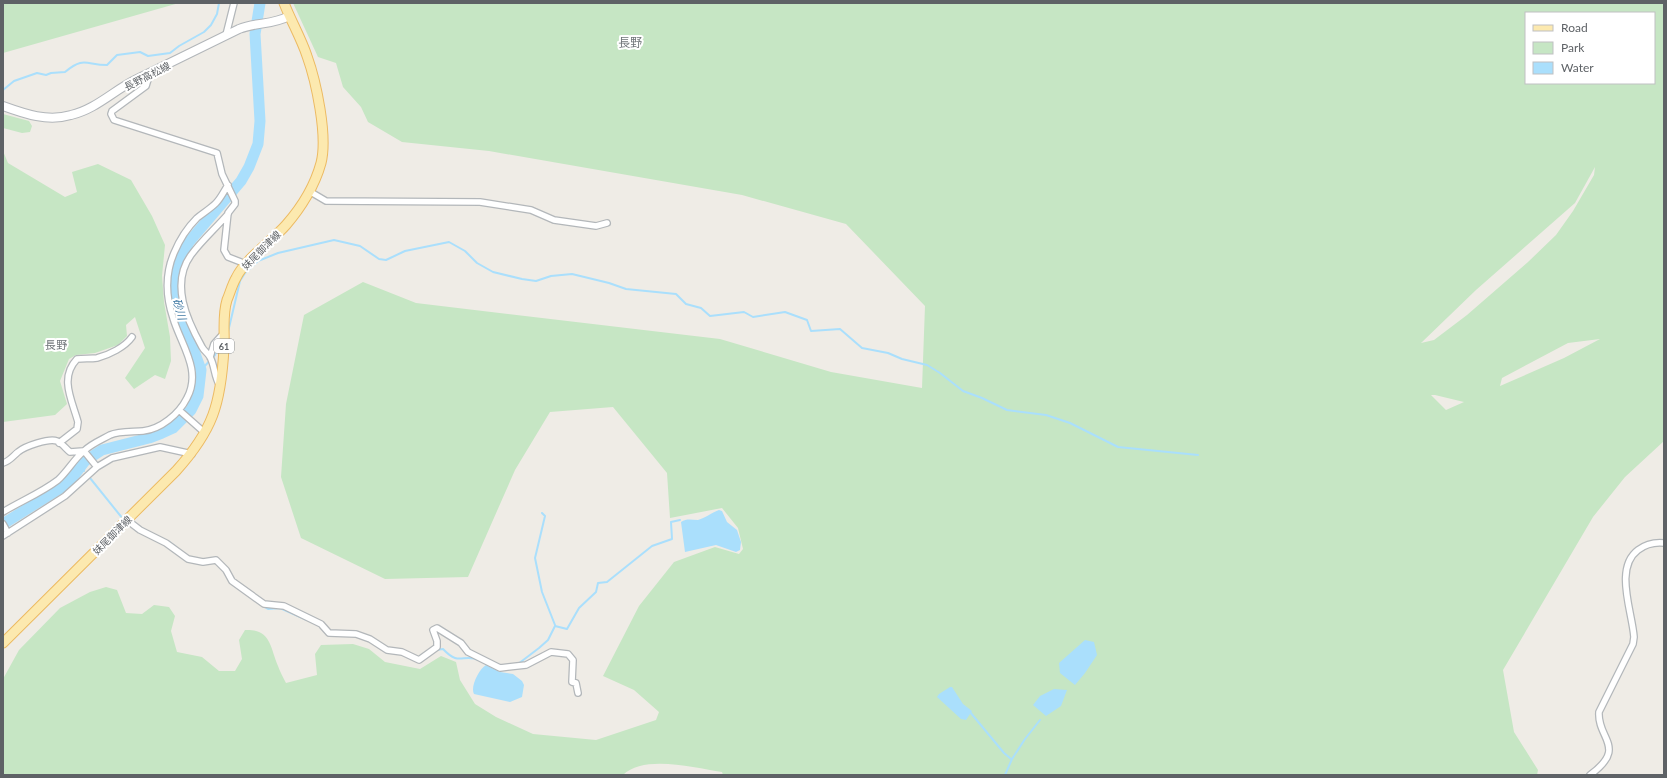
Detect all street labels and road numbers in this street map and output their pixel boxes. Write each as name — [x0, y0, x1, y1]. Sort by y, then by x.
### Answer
street label: 長野高松線 — [122, 59, 172, 93]
street label: 妹尾御津線 — [239, 228, 283, 272]
road number: 61 — [214, 339, 234, 353]
street label: 妹尾御津線 — [90, 513, 134, 557]

